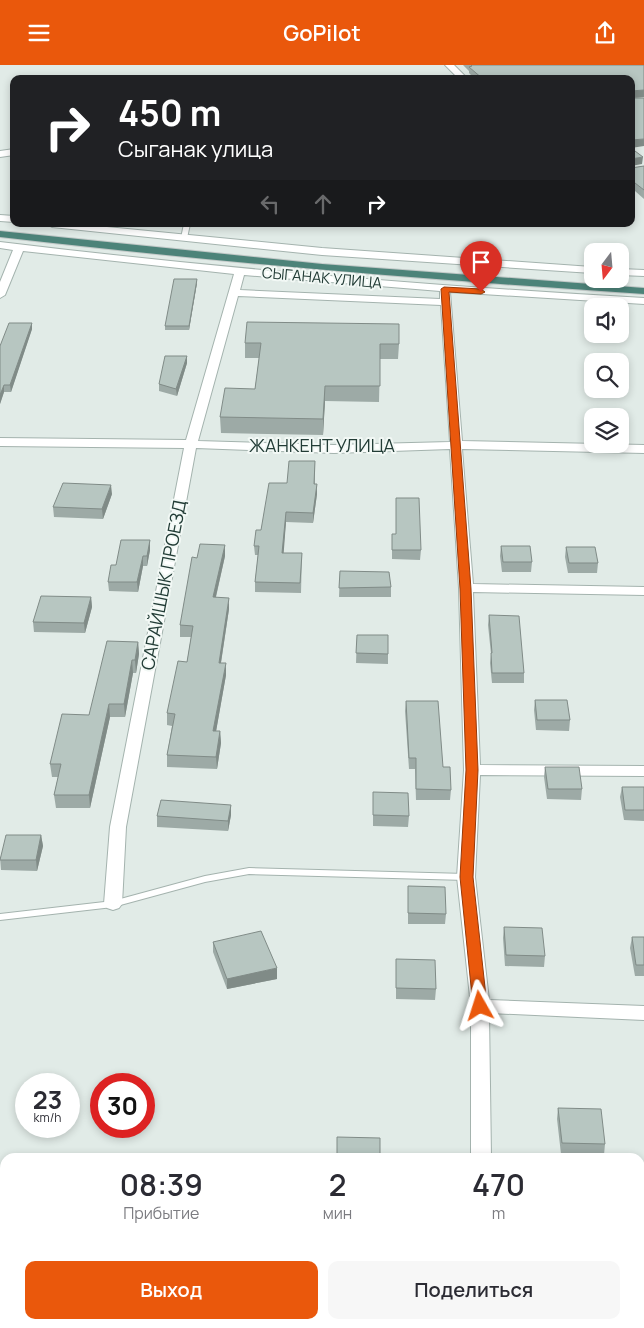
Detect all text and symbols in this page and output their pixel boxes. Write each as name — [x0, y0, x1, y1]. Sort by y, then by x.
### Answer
text: GoPilot — [283, 18, 361, 48]
icon: menu — [25, 19, 53, 47]
icon: share — [591, 19, 619, 47]
text: 450 m — [118, 89, 221, 137]
icon: right — [35, 95, 100, 160]
text: Сыганак улица — [118, 134, 273, 164]
icon: left — [256, 190, 284, 218]
icon: ahead — [309, 190, 337, 218]
icon: right — [362, 190, 390, 218]
pin — [460, 241, 502, 292]
north arrow — [584, 243, 629, 287]
map controls — [584, 243, 629, 453]
icon: arrive — [467, 248, 495, 276]
street label: СЫГАНАК УЛИЦА — [261, 262, 383, 293]
button: sound — [584, 298, 629, 343]
button: search — [584, 353, 629, 398]
button: layers — [584, 408, 629, 453]
street label: ЖАНКЕНТ УЛИЦА — [249, 433, 396, 457]
street label: САРАЙШЫК ПРОЕЗД — [135, 498, 191, 672]
position arrow — [453, 979, 505, 1031]
speed limit sign: 30 — [90, 1073, 155, 1138]
text: 23 — [33, 1082, 62, 1117]
text: km/h — [34, 1109, 61, 1126]
text: 08:39 — [120, 1164, 203, 1205]
text: 2 — [329, 1164, 346, 1205]
text: 470 — [472, 1164, 525, 1205]
text: Прибытие — [123, 1202, 199, 1224]
text: мин — [323, 1202, 352, 1224]
text: m — [492, 1202, 505, 1224]
button: Выход — [25, 1261, 318, 1319]
button: Поделиться — [328, 1261, 620, 1319]

